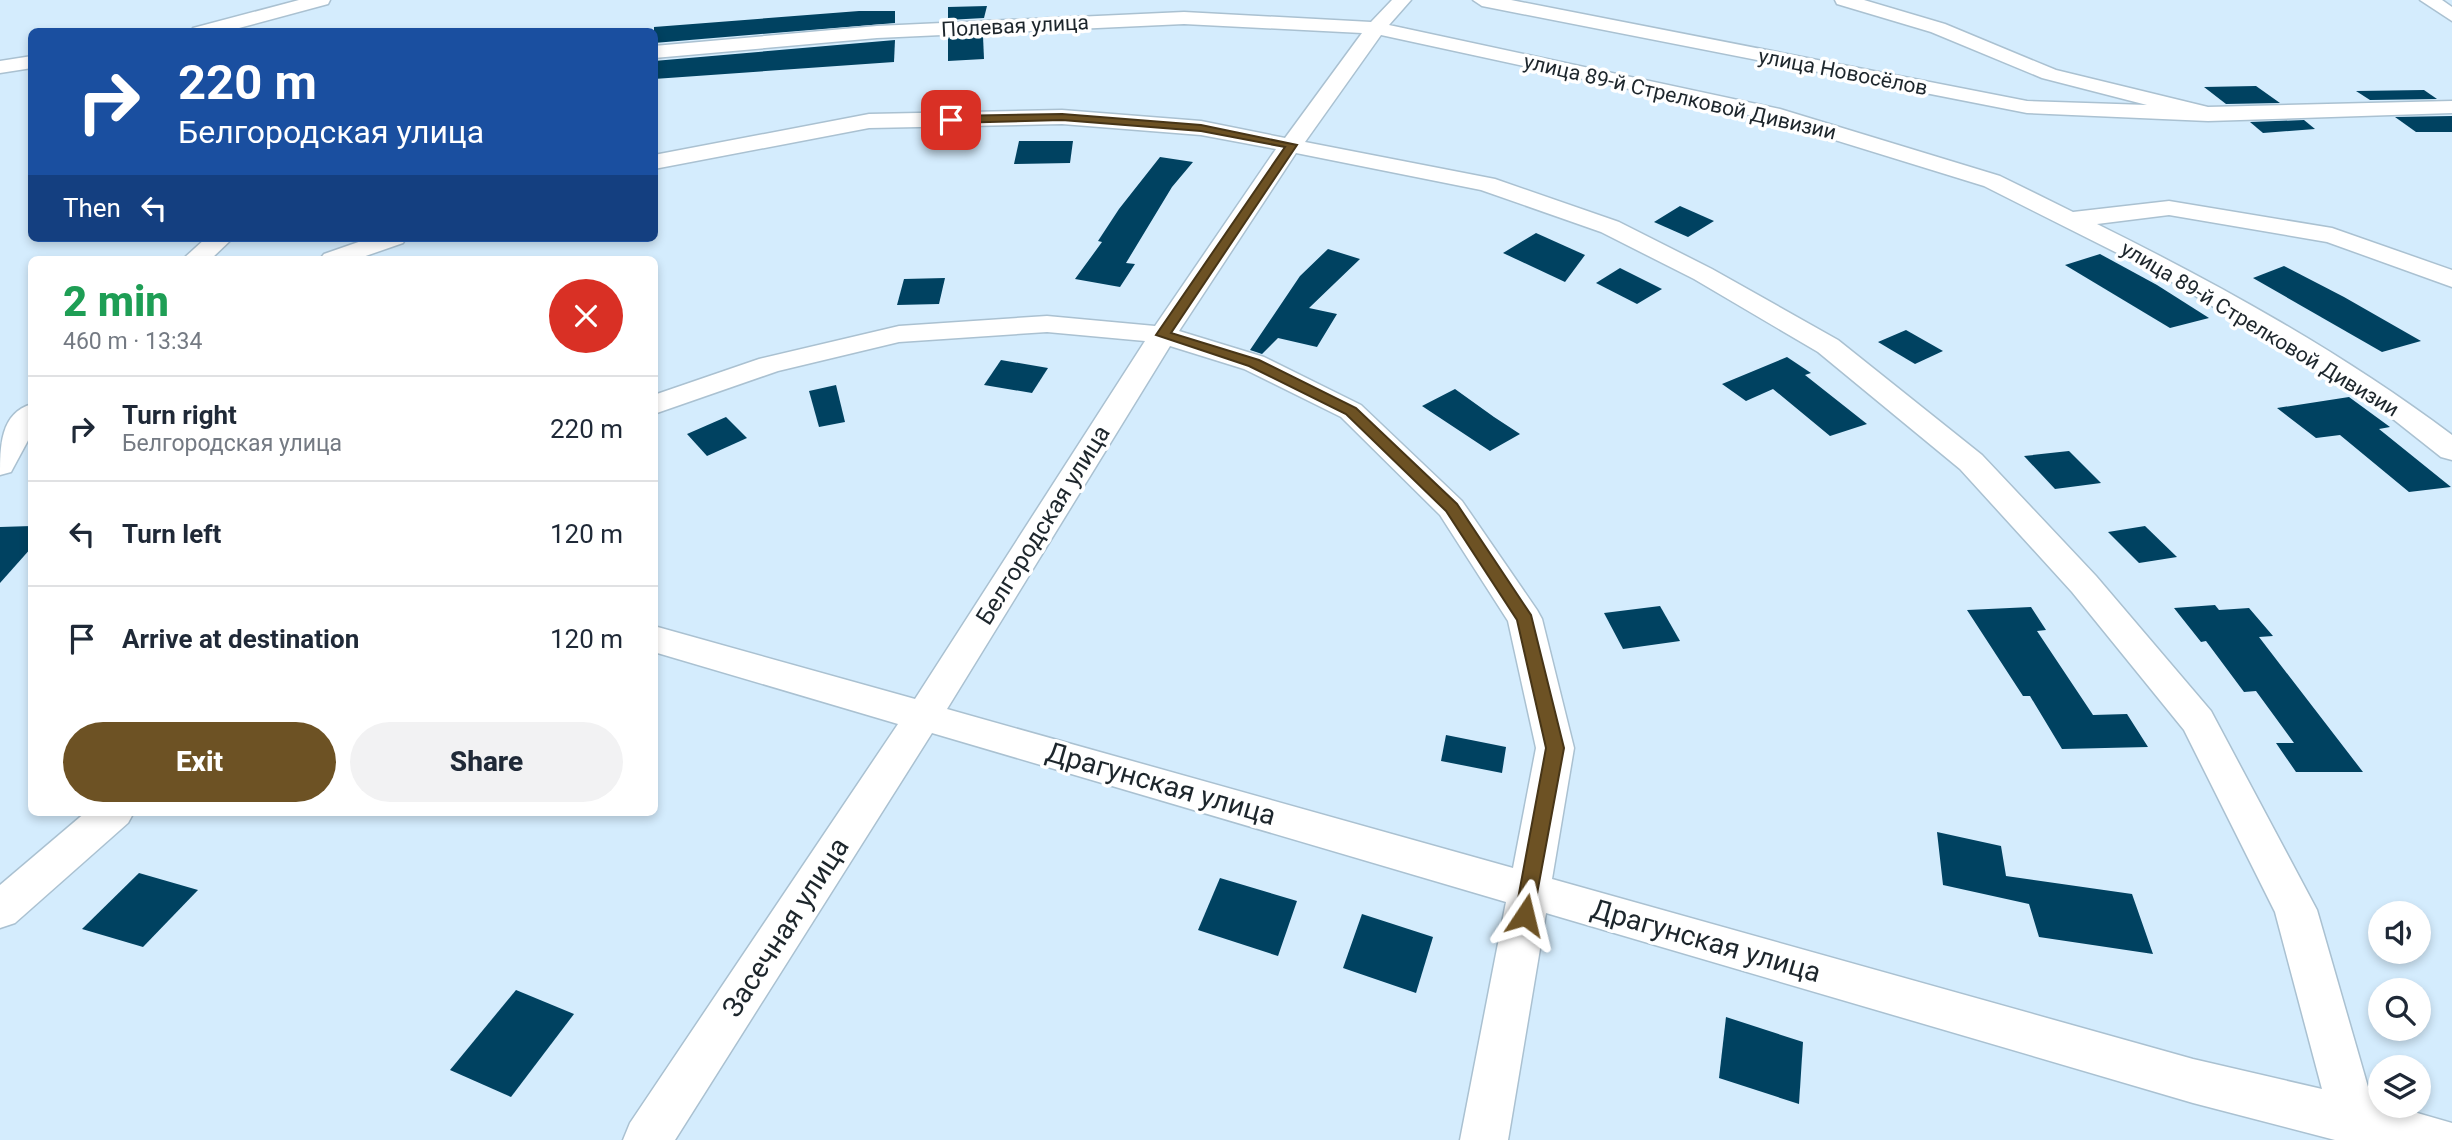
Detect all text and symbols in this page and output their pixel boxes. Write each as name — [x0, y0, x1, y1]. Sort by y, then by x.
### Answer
street label: Полевая улица — [941, 10, 1089, 42]
street label: улица Новосёлов — [1756, 44, 1930, 100]
street label: улица 89-й Стрелковой Дивизии — [1521, 49, 1839, 145]
text: 220 m — [178, 54, 317, 111]
icon: right — [63, 56, 154, 147]
pin — [921, 90, 981, 150]
icon: arrive — [932, 101, 970, 139]
text: Белгородская улица — [178, 113, 484, 151]
icon: left — [135, 189, 173, 227]
text: Then — [63, 193, 121, 223]
street label: улица 89-й Стрелковой Дивизии — [2117, 236, 2403, 422]
text: 2 min — [63, 277, 169, 326]
button: close — [549, 279, 623, 353]
text: 460 m · 13:34 — [63, 328, 202, 355]
text: Turn right — [122, 400, 237, 430]
icon: right — [63, 410, 101, 448]
text: 220 m — [550, 414, 623, 444]
street label: Белгородская улица — [970, 420, 1116, 630]
text: Белгородская улица — [122, 430, 342, 457]
icon: left — [63, 515, 101, 553]
text: Turn left — [122, 519, 221, 549]
text: 120 m — [550, 519, 623, 549]
icon: arrive — [63, 620, 101, 658]
text: Arrive at destination — [122, 624, 359, 654]
text: 120 m — [550, 624, 623, 654]
button: Exit — [63, 722, 336, 802]
button: Share — [350, 722, 623, 802]
street label: Драгунская улица — [1042, 735, 1279, 832]
street label: Засечная улица — [715, 831, 856, 1023]
position arrow — [1488, 878, 1562, 952]
street label: Драгунская улица — [1587, 892, 1824, 989]
map controls — [2368, 901, 2431, 1118]
button: sound — [2368, 901, 2431, 964]
button: search — [2368, 978, 2431, 1041]
button: layers — [2368, 1055, 2431, 1118]

